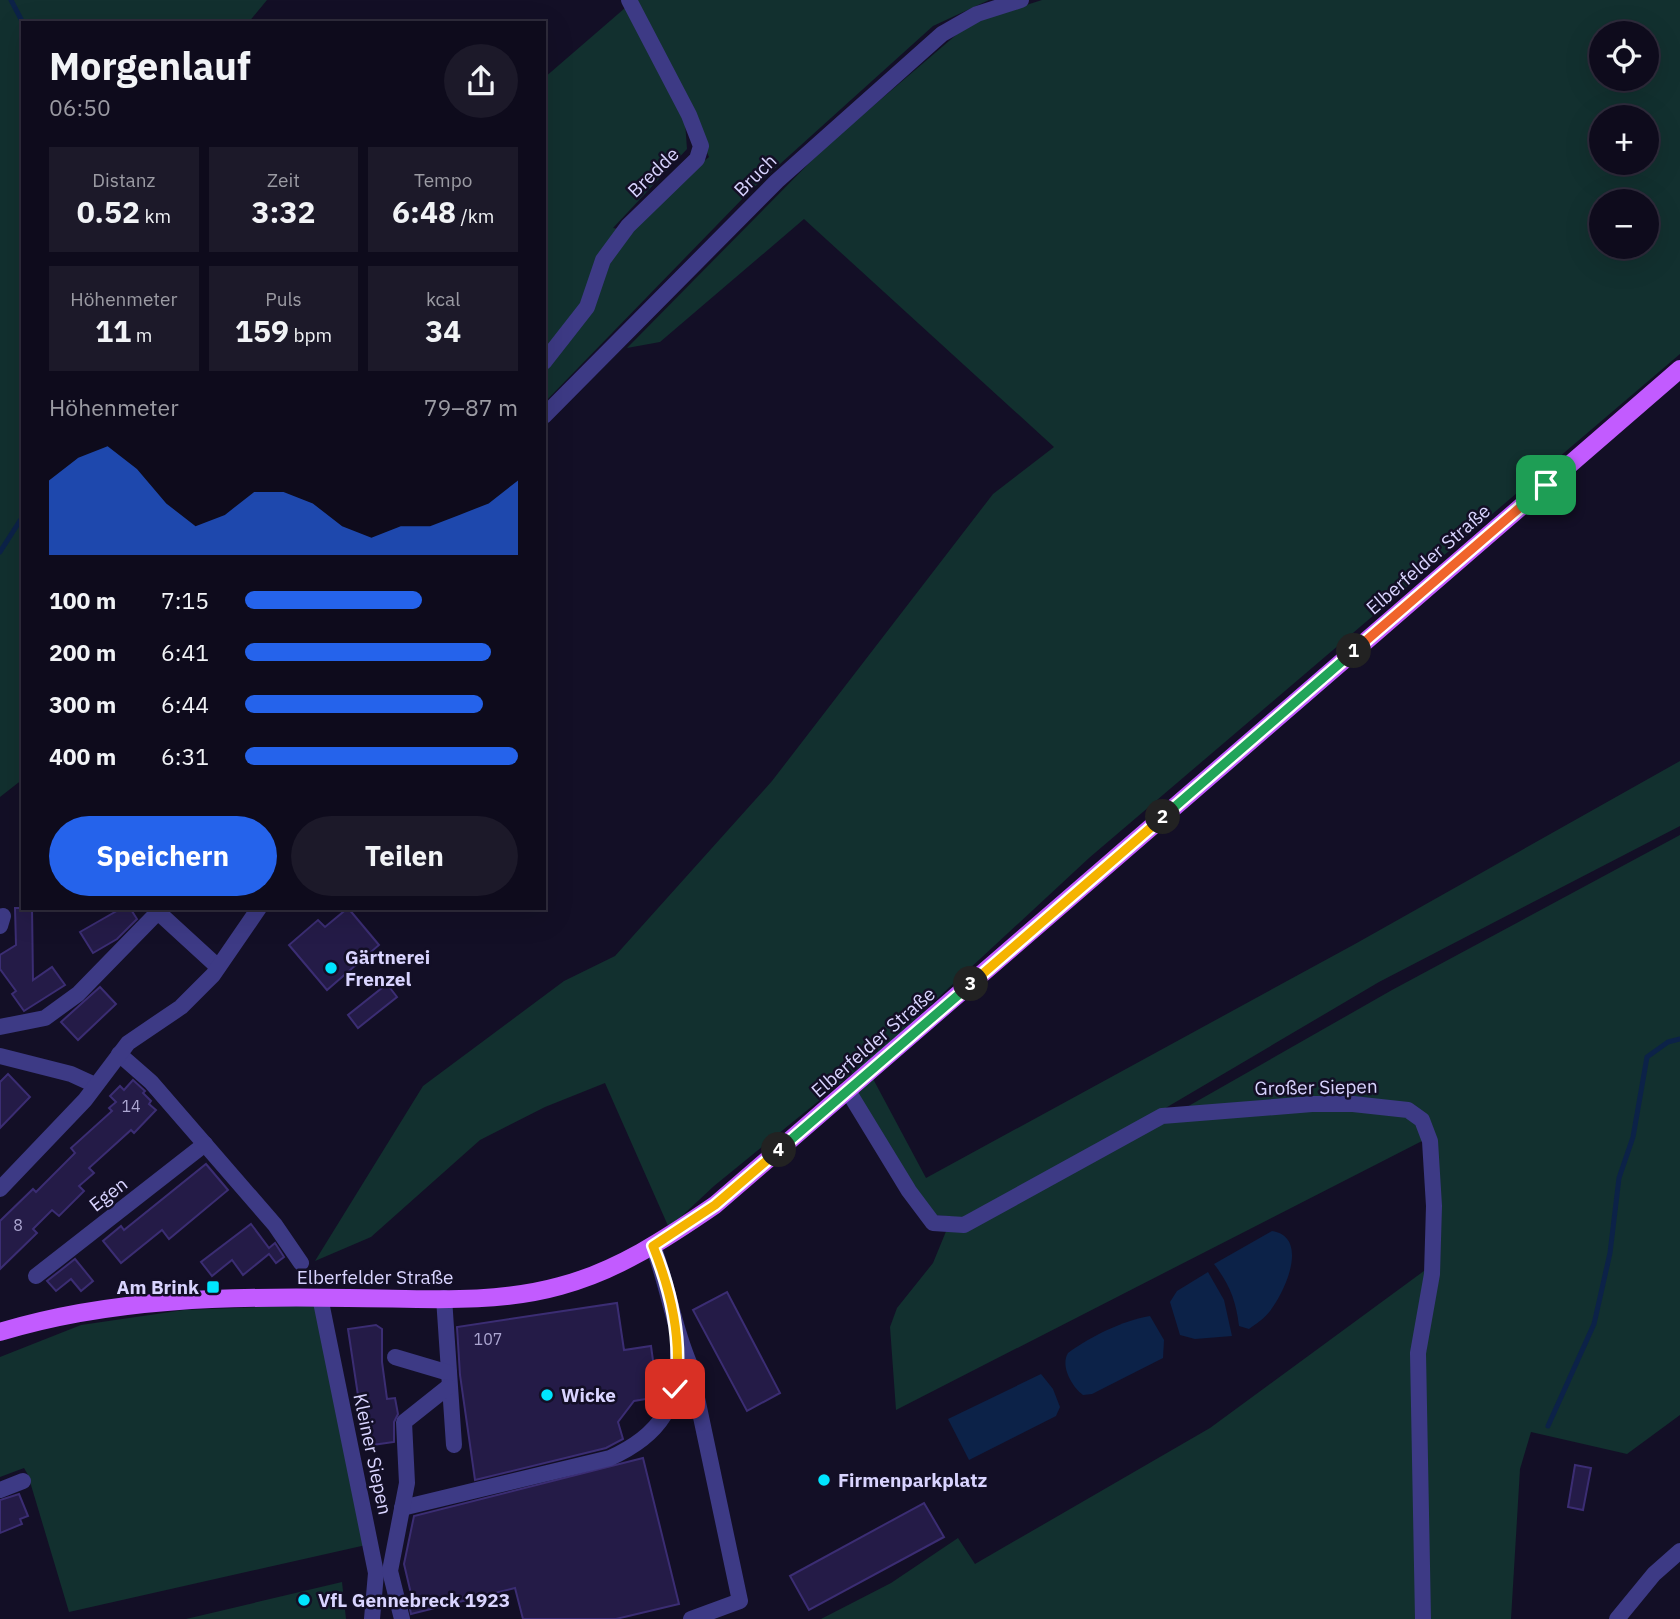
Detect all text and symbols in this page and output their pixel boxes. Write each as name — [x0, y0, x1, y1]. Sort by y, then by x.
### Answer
map controls — [1589, 21, 1659, 259]
button: locate — [1589, 21, 1659, 91]
text: Morgenlauf — [49, 41, 251, 90]
button: share — [444, 44, 518, 118]
text: 06:50 — [49, 92, 111, 122]
button: + — [1589, 105, 1659, 175]
street label: Bredde — [622, 142, 684, 202]
street label: Bruch — [729, 149, 781, 201]
text: Distanz — [92, 168, 155, 192]
text: Zeit — [267, 168, 300, 192]
text: Tempo — [414, 168, 472, 192]
button: − — [1589, 189, 1659, 259]
text: 0.52 — [77, 192, 140, 231]
text: 3:32 — [252, 192, 315, 231]
text: 6:48 — [392, 192, 456, 231]
text: km — [140, 204, 171, 228]
text: /km — [456, 204, 494, 228]
text: Höhenmeter — [70, 287, 177, 311]
text: Puls — [265, 287, 302, 311]
text: kcal — [426, 287, 460, 311]
text: 11 — [95, 311, 131, 350]
text: 159 — [235, 311, 289, 350]
text: 34 — [425, 311, 461, 350]
text: m — [131, 323, 152, 347]
text: bpm — [289, 323, 332, 347]
text: Höhenmeter — [49, 392, 179, 422]
text: 79–87 m — [424, 392, 518, 422]
pin — [1516, 455, 1576, 515]
icon: arrive — [1527, 466, 1565, 504]
street label: Elberfelder Straße — [1361, 499, 1495, 619]
text: 100 m — [49, 585, 116, 615]
text: 7:15 — [161, 585, 209, 615]
pin: 1 — [1336, 634, 1372, 668]
text: 200 m — [49, 637, 116, 667]
text: 6:41 — [161, 637, 209, 667]
text: 1 — [1348, 638, 1359, 662]
text: 300 m — [49, 689, 116, 719]
text: 6:44 — [161, 689, 209, 719]
text: 400 m — [49, 741, 116, 771]
text: 6:31 — [161, 741, 209, 771]
pin: 2 — [1146, 800, 1180, 834]
text: 2 — [1157, 804, 1168, 828]
button: Speichern — [49, 816, 277, 896]
button: Teilen — [291, 816, 518, 896]
place label: Gärtnerei Frenzel — [345, 945, 430, 991]
marker: Gärtnerei Frenzel — [323, 960, 339, 976]
pin: 3 — [954, 967, 988, 1002]
text: 3 — [965, 971, 976, 995]
street label: Elberfelder Straße — [806, 982, 940, 1102]
street label: Großer Siepen — [1254, 1074, 1378, 1100]
house number: 14 — [121, 1096, 141, 1116]
pin: 4 — [762, 1132, 796, 1168]
text: 4 — [773, 1137, 784, 1161]
street label: Egen — [84, 1172, 132, 1216]
house number: 8 — [13, 1215, 23, 1235]
street label: Elberfelder Straße — [297, 1265, 453, 1289]
place label: Am Brink — [116, 1275, 199, 1299]
marker: Am Brink — [205, 1279, 221, 1295]
house number: 107 — [474, 1329, 502, 1349]
pin — [645, 1359, 705, 1419]
icon: check — [656, 1370, 694, 1408]
place label: Wicke — [561, 1383, 616, 1407]
marker: Wicke — [539, 1387, 555, 1403]
street label: Kleiner Siepen — [348, 1391, 398, 1517]
place label: Firmenparkplatz — [838, 1468, 987, 1492]
marker: Firmenparkplatz — [816, 1472, 832, 1488]
place label: VfL Gennebreck 1923 — [318, 1588, 510, 1612]
marker: VfL Gennebreck 1923 — [296, 1592, 312, 1608]

